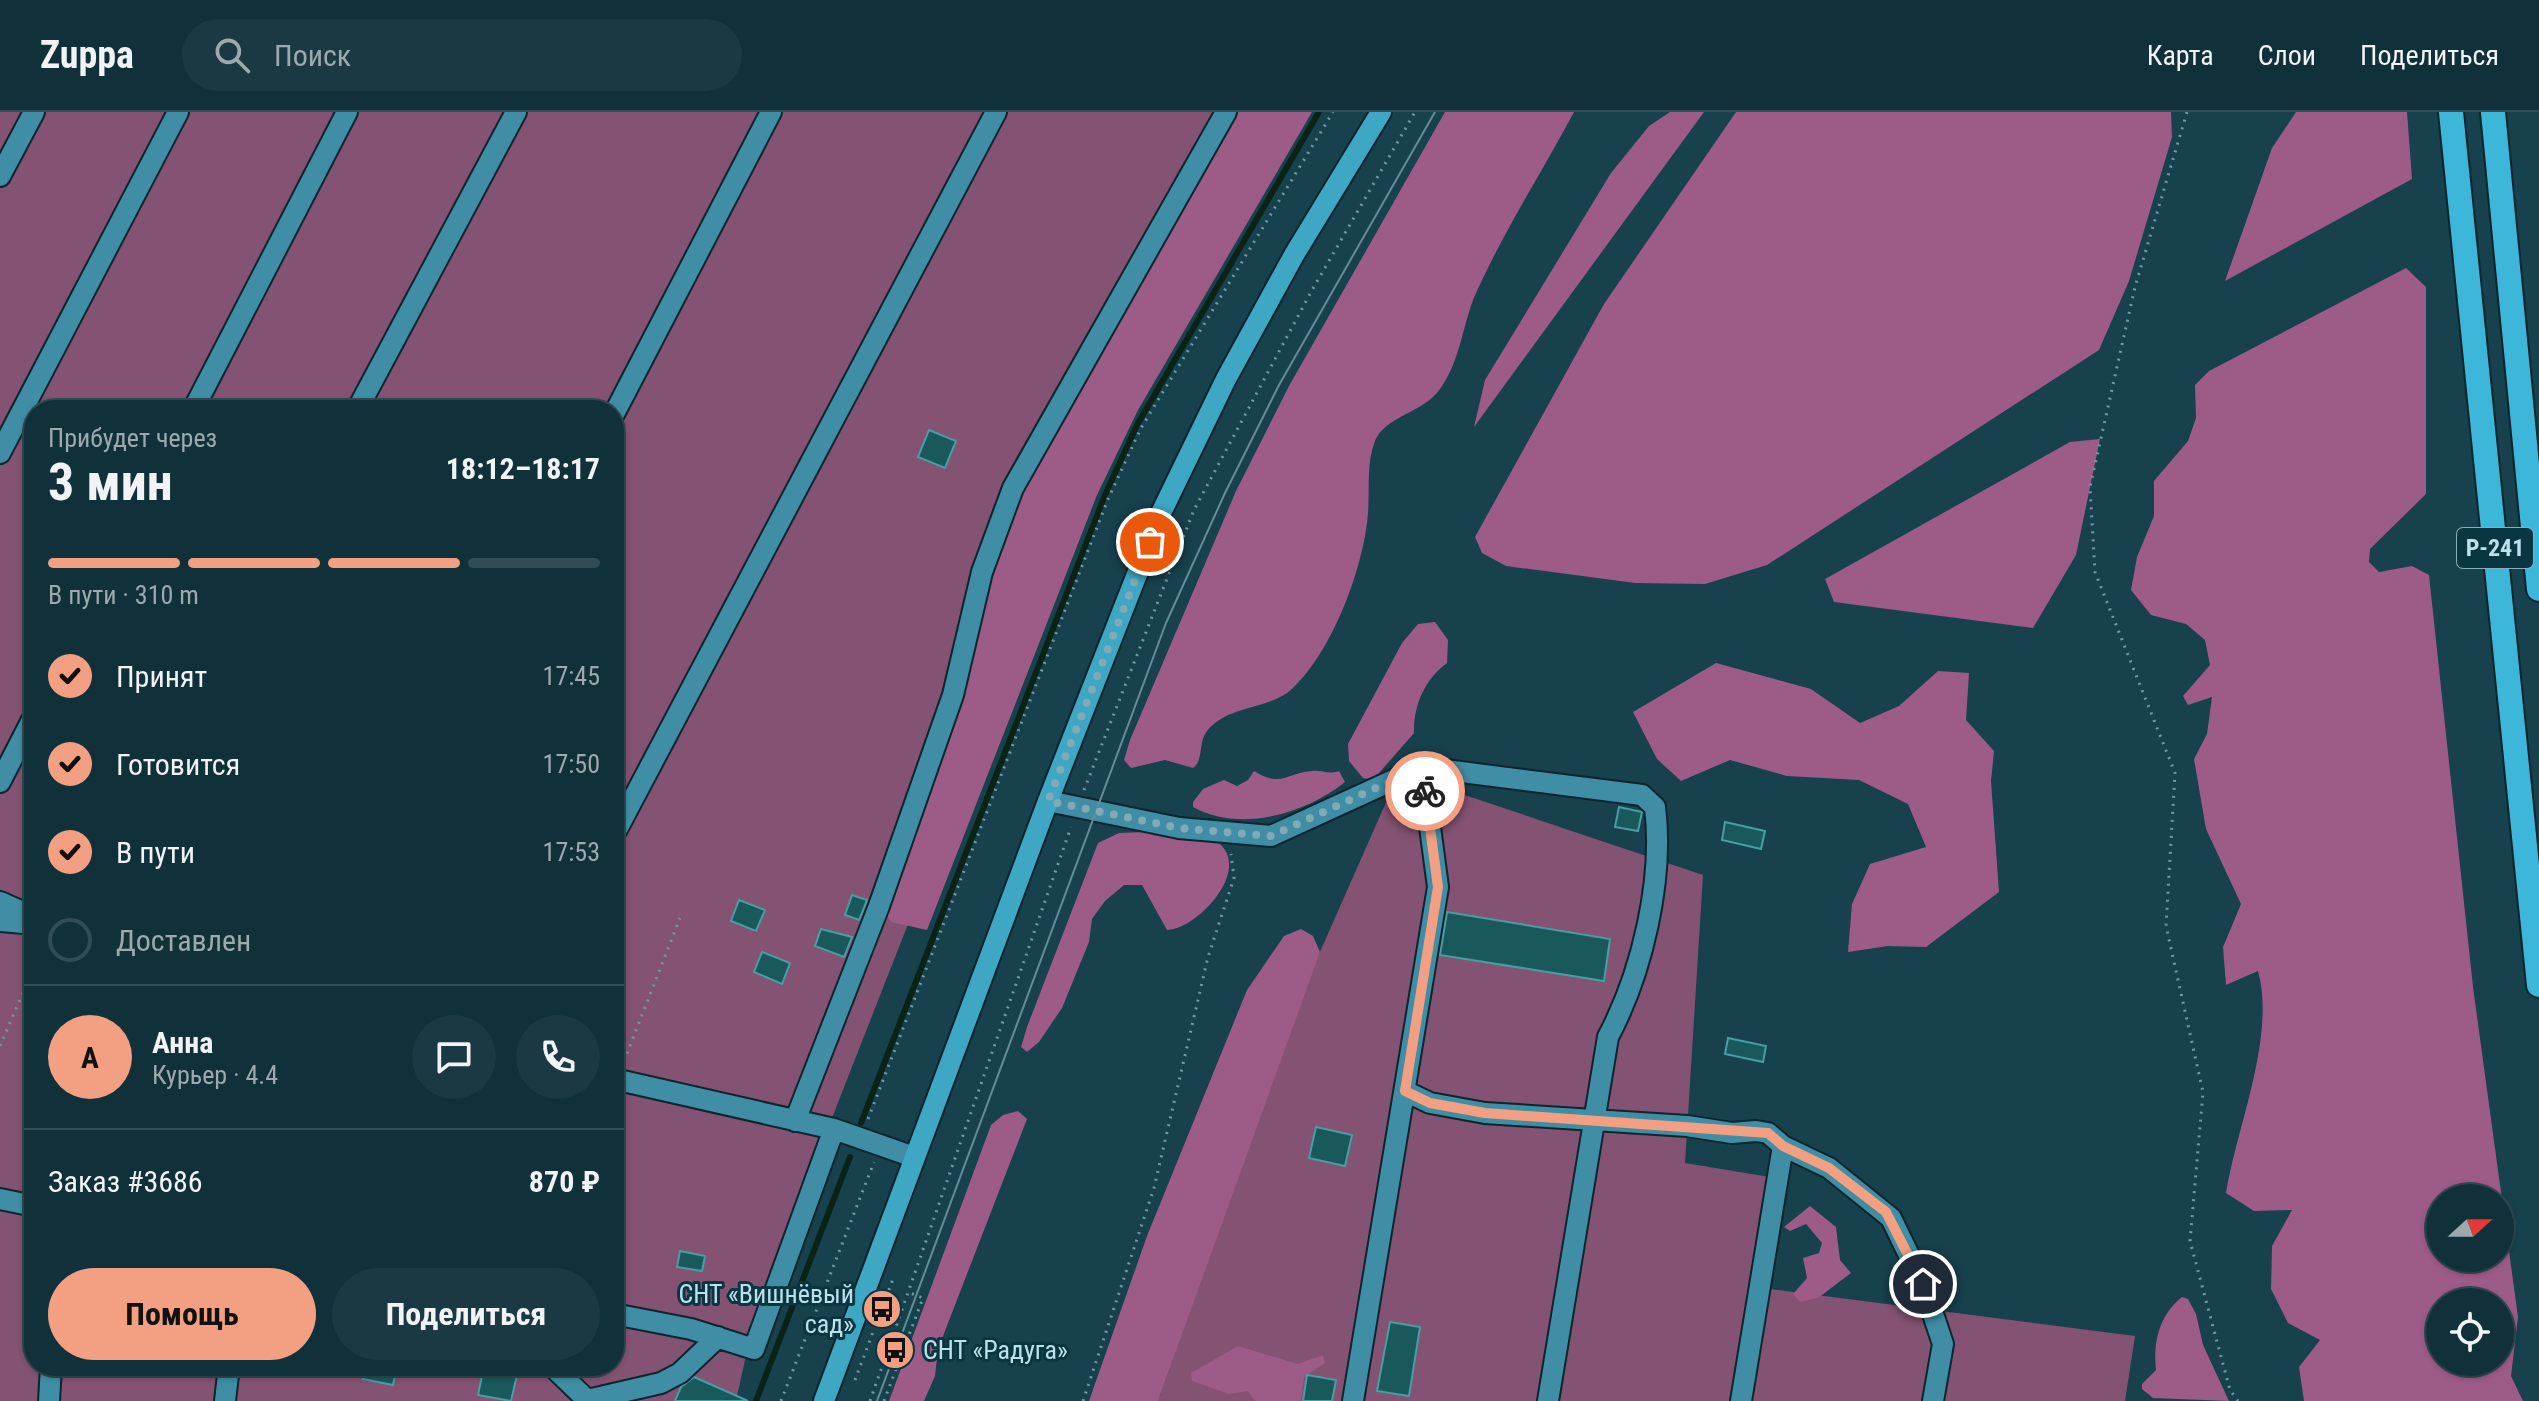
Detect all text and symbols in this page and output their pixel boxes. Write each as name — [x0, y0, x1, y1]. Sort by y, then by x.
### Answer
search box — [182, 19, 742, 91]
text: Zuppa — [40, 33, 134, 77]
icon: search — [210, 33, 254, 77]
text: Поиск — [274, 38, 351, 73]
text: Карта — [2147, 39, 2214, 72]
text: Слои — [2258, 39, 2316, 72]
text: Поделиться — [2360, 39, 2499, 72]
text: Прибудет через — [48, 423, 217, 453]
text: 18:12–18:17 — [446, 451, 600, 486]
text: 3 мин — [48, 452, 173, 513]
pin — [1116, 508, 1184, 576]
icon: bag — [1128, 520, 1172, 564]
road number: Р-241 — [2457, 528, 2533, 568]
text: В пути · 310 m — [48, 580, 199, 610]
icon: check — [48, 654, 92, 698]
text: Принят — [116, 659, 207, 694]
text: 17:45 — [543, 661, 600, 691]
icon: check — [48, 742, 92, 786]
text: Готовится — [116, 747, 240, 782]
text: 17:50 — [543, 749, 600, 779]
courier — [1385, 751, 1465, 831]
icon: bike — [1403, 769, 1447, 813]
icon: check — [48, 830, 92, 874]
text: В пути — [116, 835, 195, 870]
text: 17:53 — [543, 837, 600, 867]
text: Доставлен — [116, 923, 251, 958]
button: chat — [412, 1015, 496, 1099]
button: phone — [516, 1015, 600, 1099]
text: Анна — [152, 1025, 213, 1060]
text: А — [81, 1040, 99, 1075]
text: Курьер · 4.4 — [152, 1060, 278, 1090]
text: Заказ #3686 — [48, 1164, 203, 1199]
text: 870 ₽ — [529, 1164, 600, 1199]
north arrow — [2426, 1184, 2514, 1272]
map controls — [2426, 1184, 2514, 1376]
pin — [1889, 1250, 1957, 1318]
icon: home — [1901, 1262, 1945, 1306]
button: Помощь — [48, 1268, 316, 1360]
button: Поделиться — [332, 1268, 600, 1360]
place label: СНТ «Вишнёвый сад» — [678, 1279, 854, 1339]
bus stop icon: СНТ «Вишнёвый сад» — [861, 1288, 903, 1330]
button: locate — [2426, 1288, 2514, 1376]
bus stop icon: СНТ «Радуга» — [874, 1329, 916, 1371]
place label: СНТ «Радуга» — [923, 1335, 1068, 1365]

